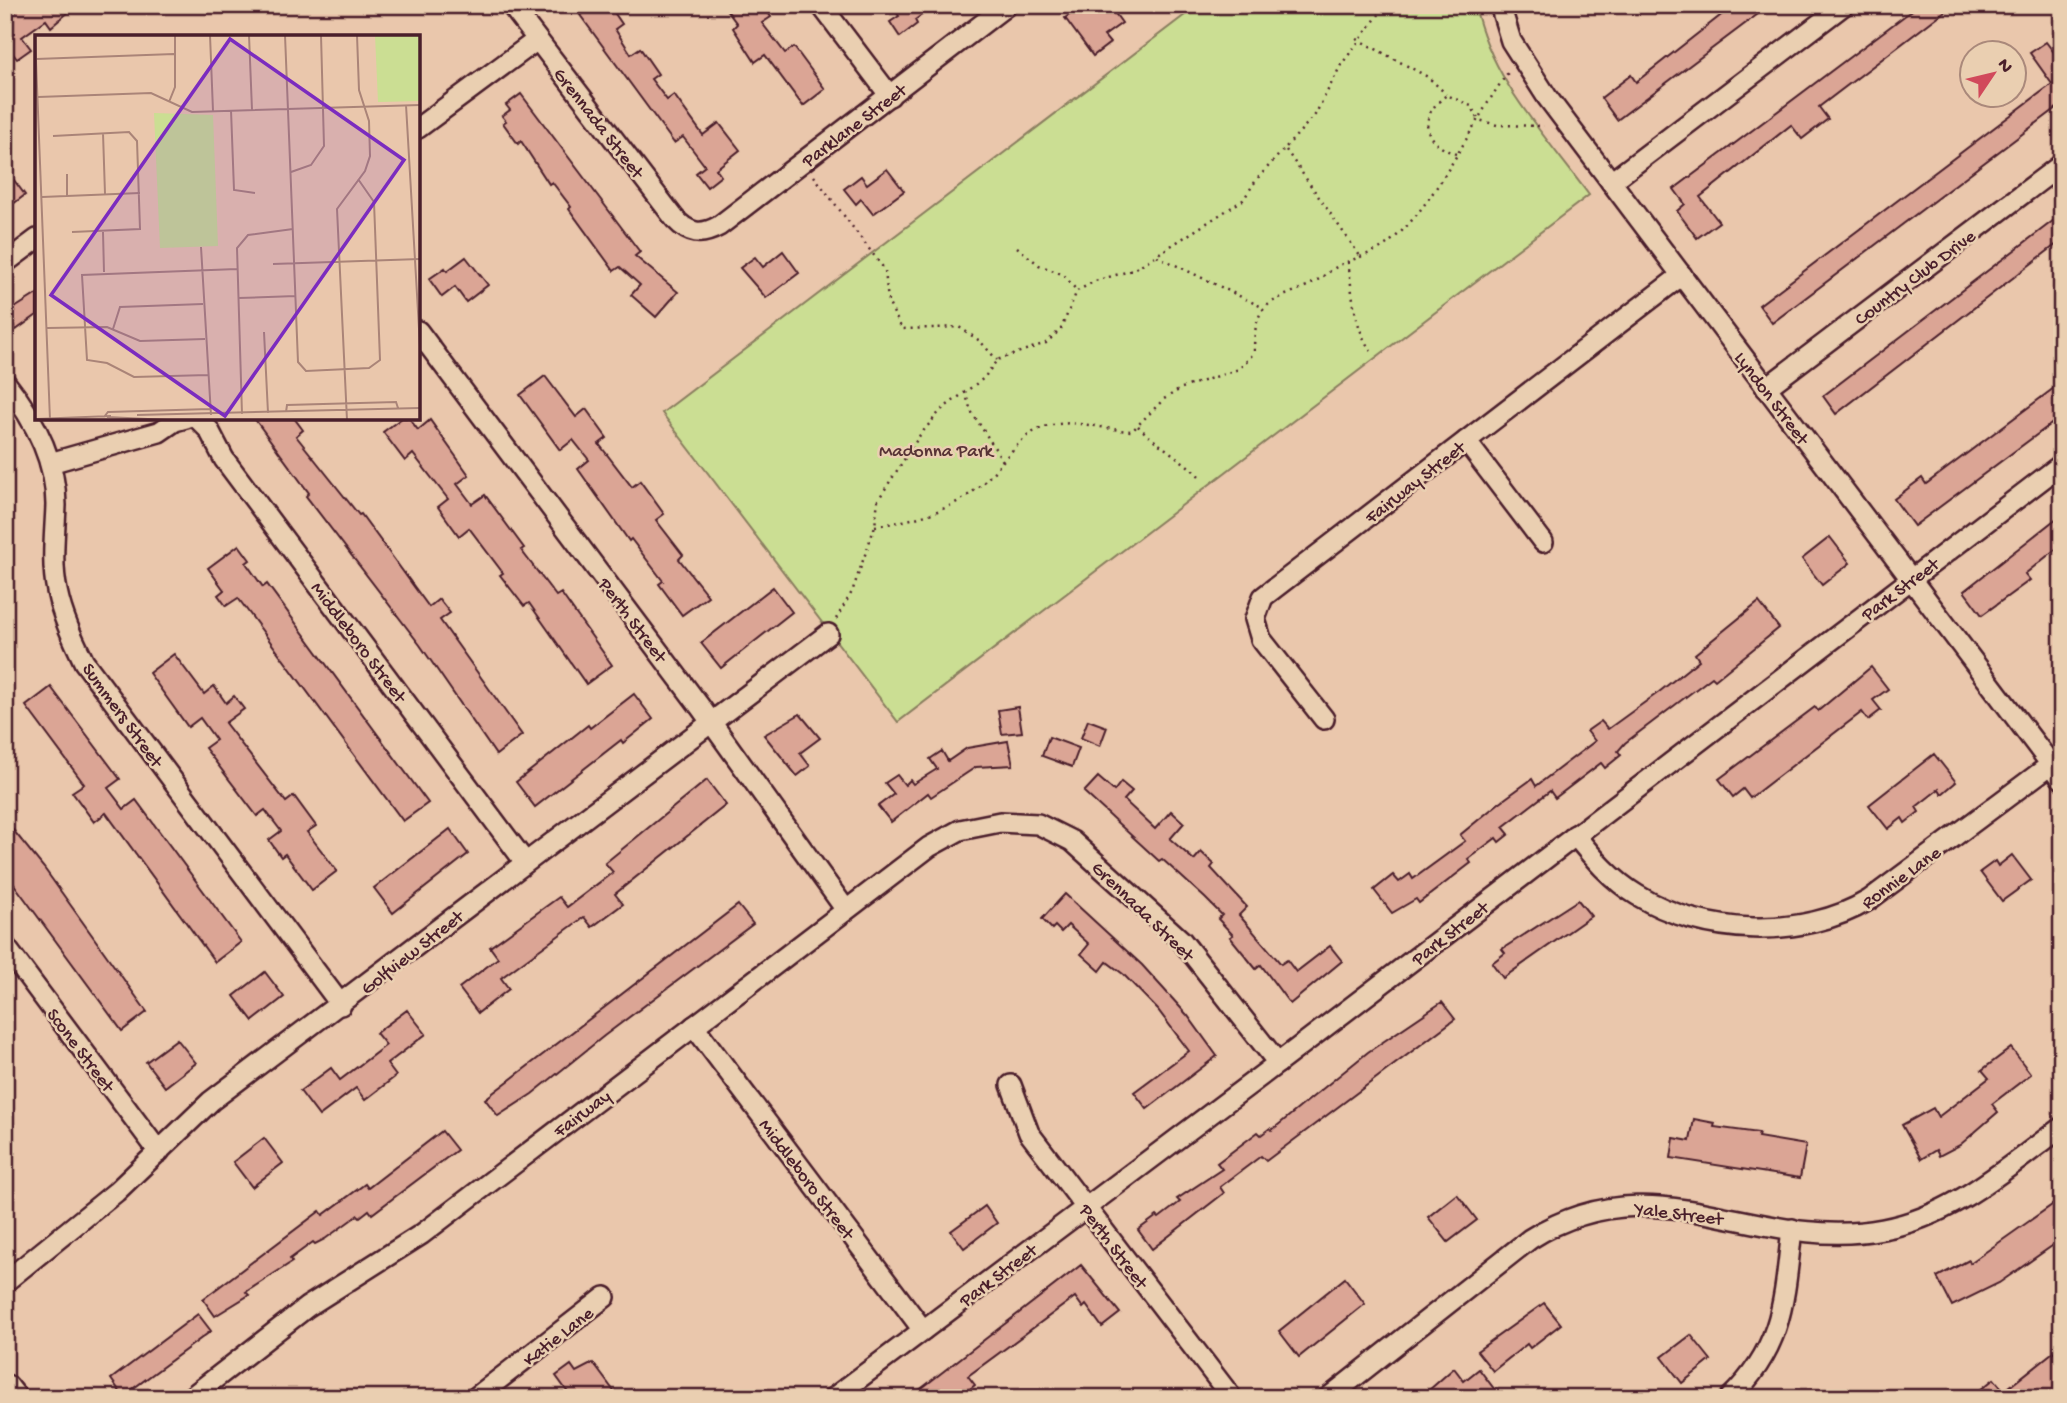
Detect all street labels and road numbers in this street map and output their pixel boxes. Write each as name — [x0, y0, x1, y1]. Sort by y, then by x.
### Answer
street label: Grennada Street — [547, 64, 649, 186]
street label: Parklane Street — [797, 79, 914, 174]
street label: Country Club Drive — [1851, 226, 1981, 332]
street label: Lyndon Street — [1728, 348, 1814, 452]
street label: Fairway Street — [1361, 436, 1473, 531]
street label: Park Street — [1857, 553, 1946, 628]
street label: Perth Street — [591, 573, 672, 670]
street label: Middleboro Street — [304, 578, 411, 710]
street label: Summers Street — [76, 659, 168, 775]
street label: Ronnie Lane — [1858, 842, 1946, 915]
street label: Grennada Street — [1085, 858, 1199, 969]
street label: Park Street — [1407, 896, 1496, 973]
street label: Golfview Street — [357, 905, 471, 1001]
street label: Scone Street — [40, 1005, 120, 1099]
street label: Fairway — [549, 1085, 617, 1144]
street label: Middleboro Street — [752, 1115, 859, 1247]
street label: Yale Street — [1631, 1198, 1726, 1233]
street label: Perth Street — [1072, 1199, 1153, 1296]
street label: Park Street — [955, 1239, 1044, 1314]
street label: Katie Lane — [519, 1303, 599, 1373]

